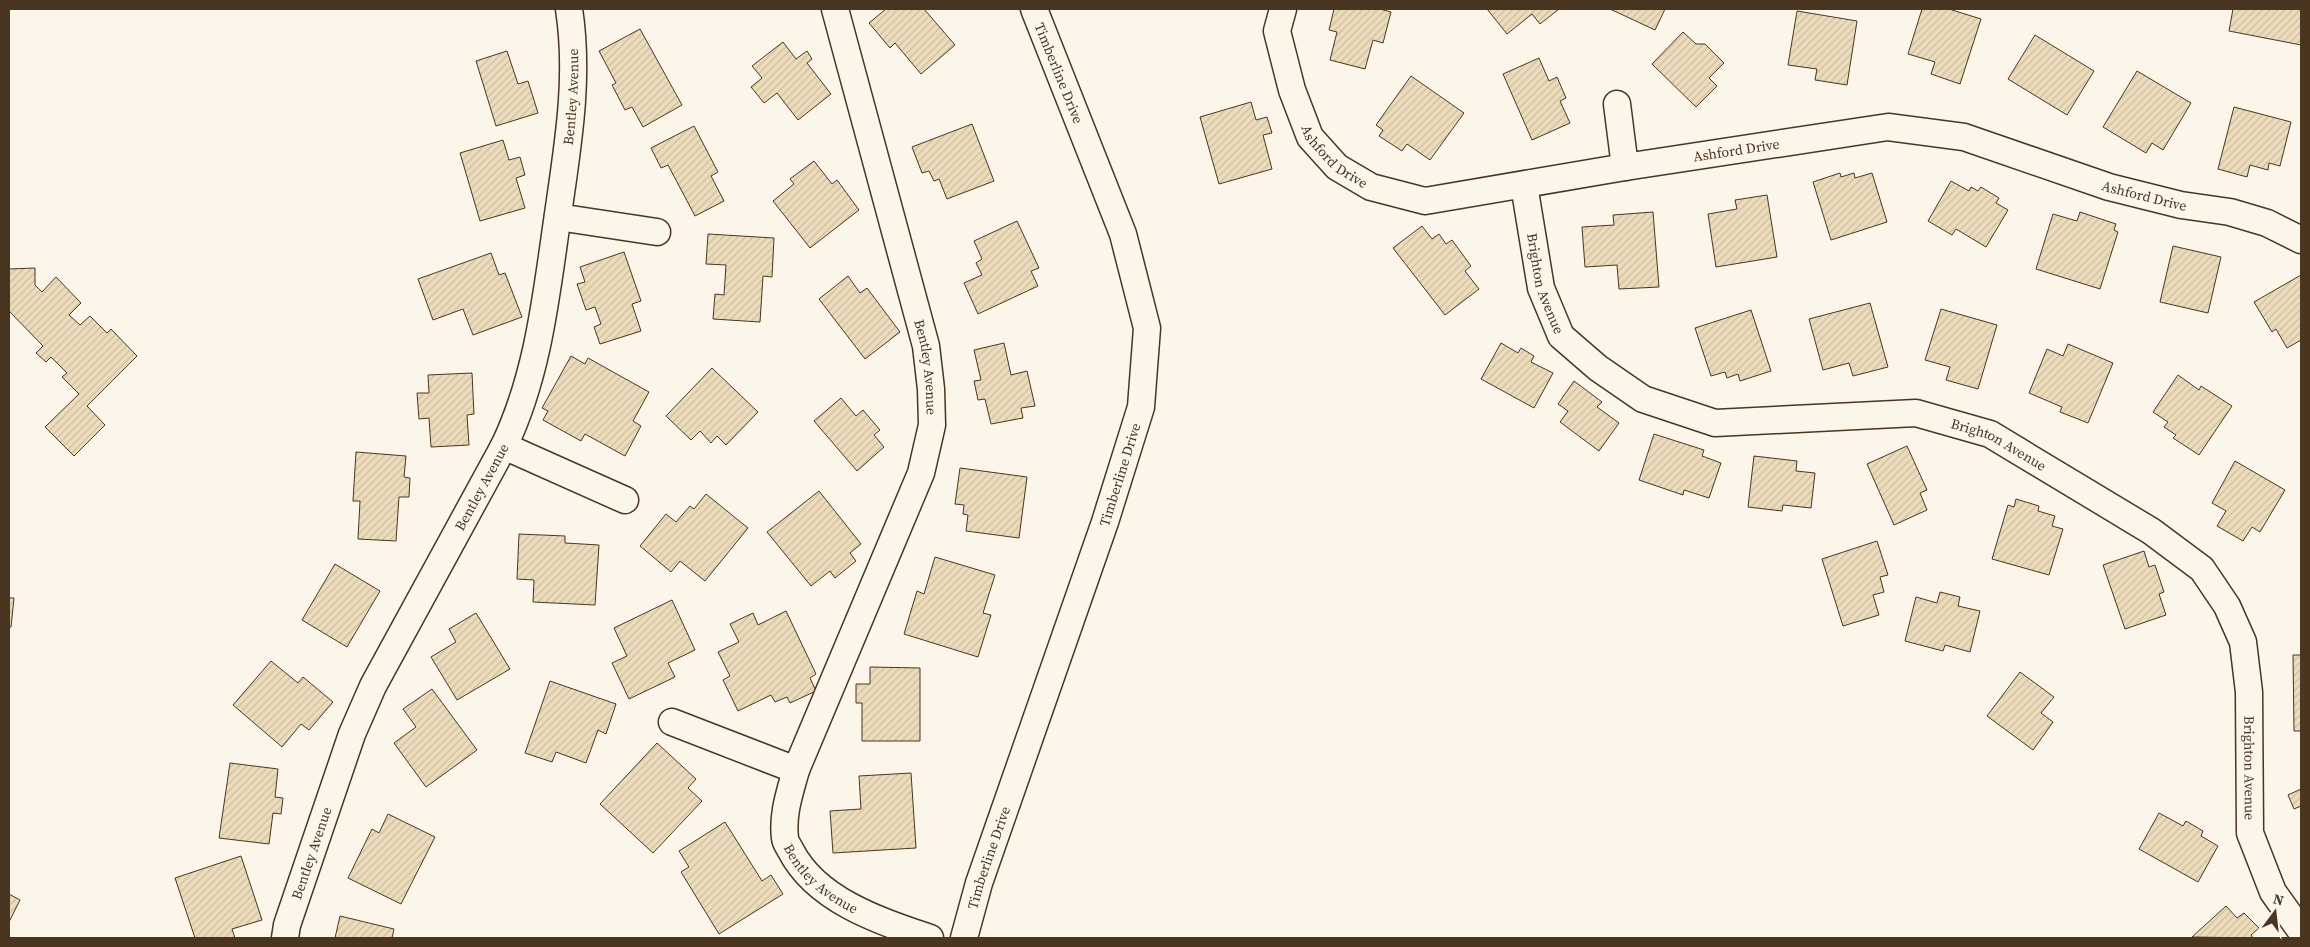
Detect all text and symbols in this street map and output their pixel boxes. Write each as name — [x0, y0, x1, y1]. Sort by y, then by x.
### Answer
street label: Timberline Drive — [1030, 20, 1088, 126]
street label: Bentley Avenue — [558, 48, 583, 146]
street label: Ashford Drive — [1296, 122, 1371, 193]
street label: Ashford Drive — [1692, 134, 1781, 166]
street label: Ashford Drive — [2099, 175, 2188, 216]
street label: Brighton Avenue — [1522, 232, 1569, 337]
street label: Bentley Avenue — [909, 317, 942, 415]
street label: Brighton Avenue — [1949, 413, 2050, 476]
street label: Timberline Drive — [1094, 420, 1145, 529]
street label: Bentley Avenue — [450, 440, 514, 534]
street label: Brighton Avenue — [2239, 716, 2260, 820]
street label: Bentley Avenue — [286, 804, 336, 902]
street label: Timberline Drive — [962, 804, 1015, 911]
street label: Bentley Avenue — [779, 840, 861, 919]
north arrow — [2250, 887, 2300, 937]
text: N — [2271, 888, 2286, 910]

